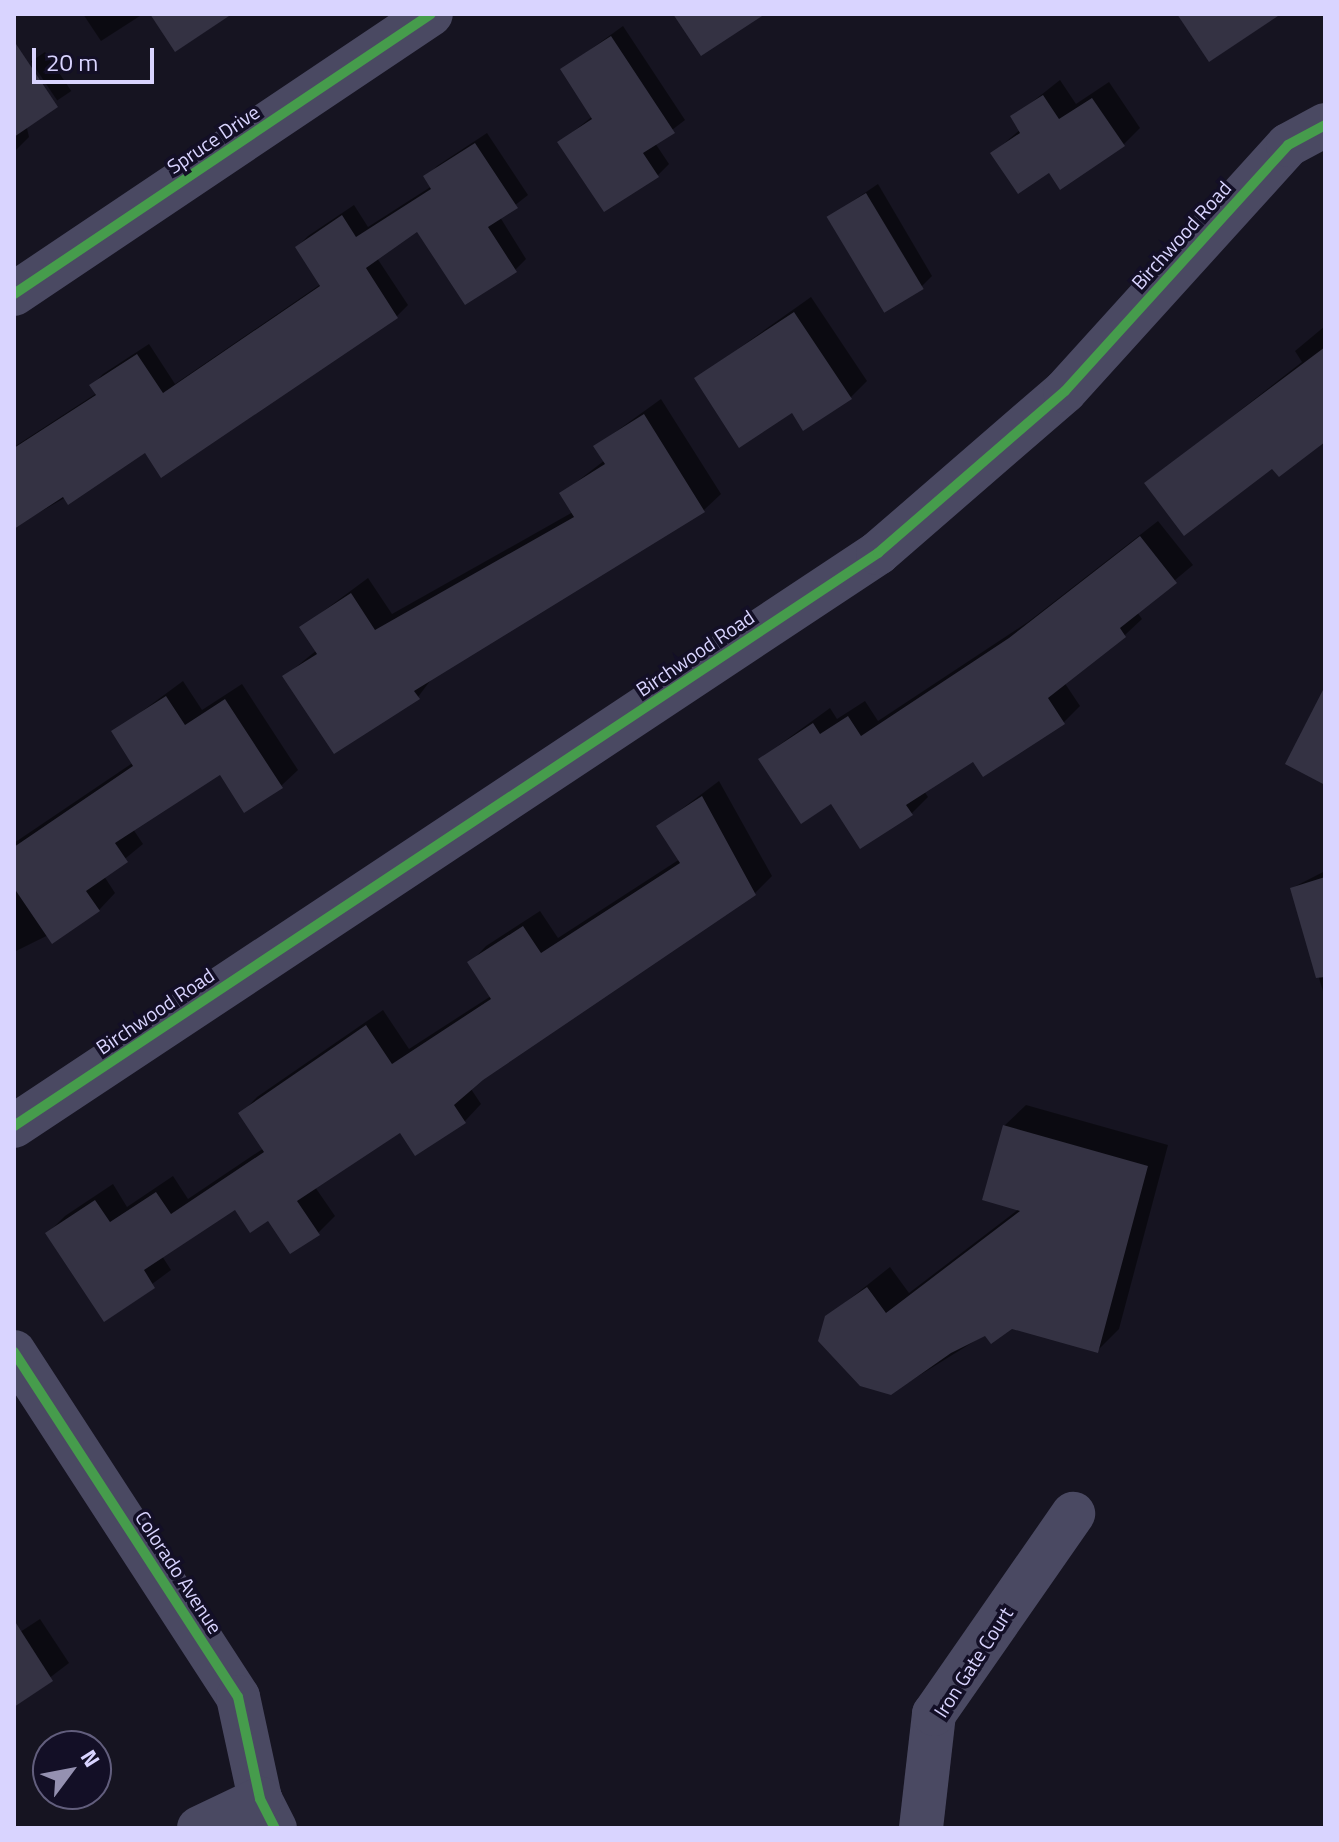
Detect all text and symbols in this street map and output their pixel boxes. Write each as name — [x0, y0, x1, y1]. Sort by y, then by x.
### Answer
scale bar — [36, 32, 158, 82]
text: 20 m — [46, 44, 98, 80]
street label: Spruce Drive — [162, 99, 264, 179]
street label: Birchwood Road — [1126, 176, 1236, 294]
street label: Birchwood Road — [631, 605, 759, 701]
street label: Birchwood Road — [91, 963, 219, 1059]
street label: Colorado Avenue — [130, 1506, 228, 1638]
street label: Iron Gate Court — [928, 1602, 1018, 1722]
north arrow — [32, 1730, 112, 1810]
text: N — [72, 1743, 109, 1774]

